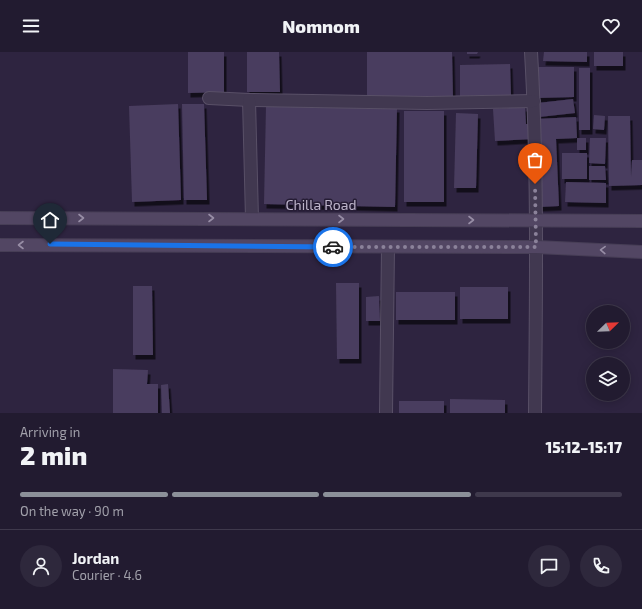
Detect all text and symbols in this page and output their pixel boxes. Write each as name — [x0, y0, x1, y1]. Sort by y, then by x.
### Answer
icon: menu — [20, 15, 42, 37]
text: Nomnom — [282, 15, 360, 37]
icon: heart — [600, 15, 622, 37]
pin — [518, 143, 552, 184]
icon: bag — [524, 149, 546, 171]
street label: Chilla Road — [286, 196, 356, 213]
pin — [33, 203, 67, 244]
icon: home — [39, 209, 61, 231]
one-way arrow — [78, 214, 84, 222]
one-way arrow — [208, 214, 214, 222]
one-way arrow — [338, 215, 344, 223]
one-way arrow — [468, 216, 474, 224]
courier — [313, 227, 353, 267]
icon: car — [322, 236, 344, 258]
one-way arrow — [18, 241, 24, 249]
one-way arrow — [600, 246, 606, 254]
north arrow — [586, 305, 630, 349]
map controls — [586, 305, 630, 401]
button: layers — [586, 357, 630, 401]
text: Arriving in — [20, 424, 80, 440]
text: 15:12–15:17 — [545, 438, 622, 456]
text: 2 min — [20, 439, 87, 470]
text: On the way · 90 m — [20, 503, 124, 519]
button: person — [20, 545, 62, 587]
button: chat — [528, 545, 570, 587]
button: phone — [580, 545, 622, 587]
text: Jordan — [72, 549, 119, 567]
text: Courier · 4.6 — [72, 567, 142, 583]

